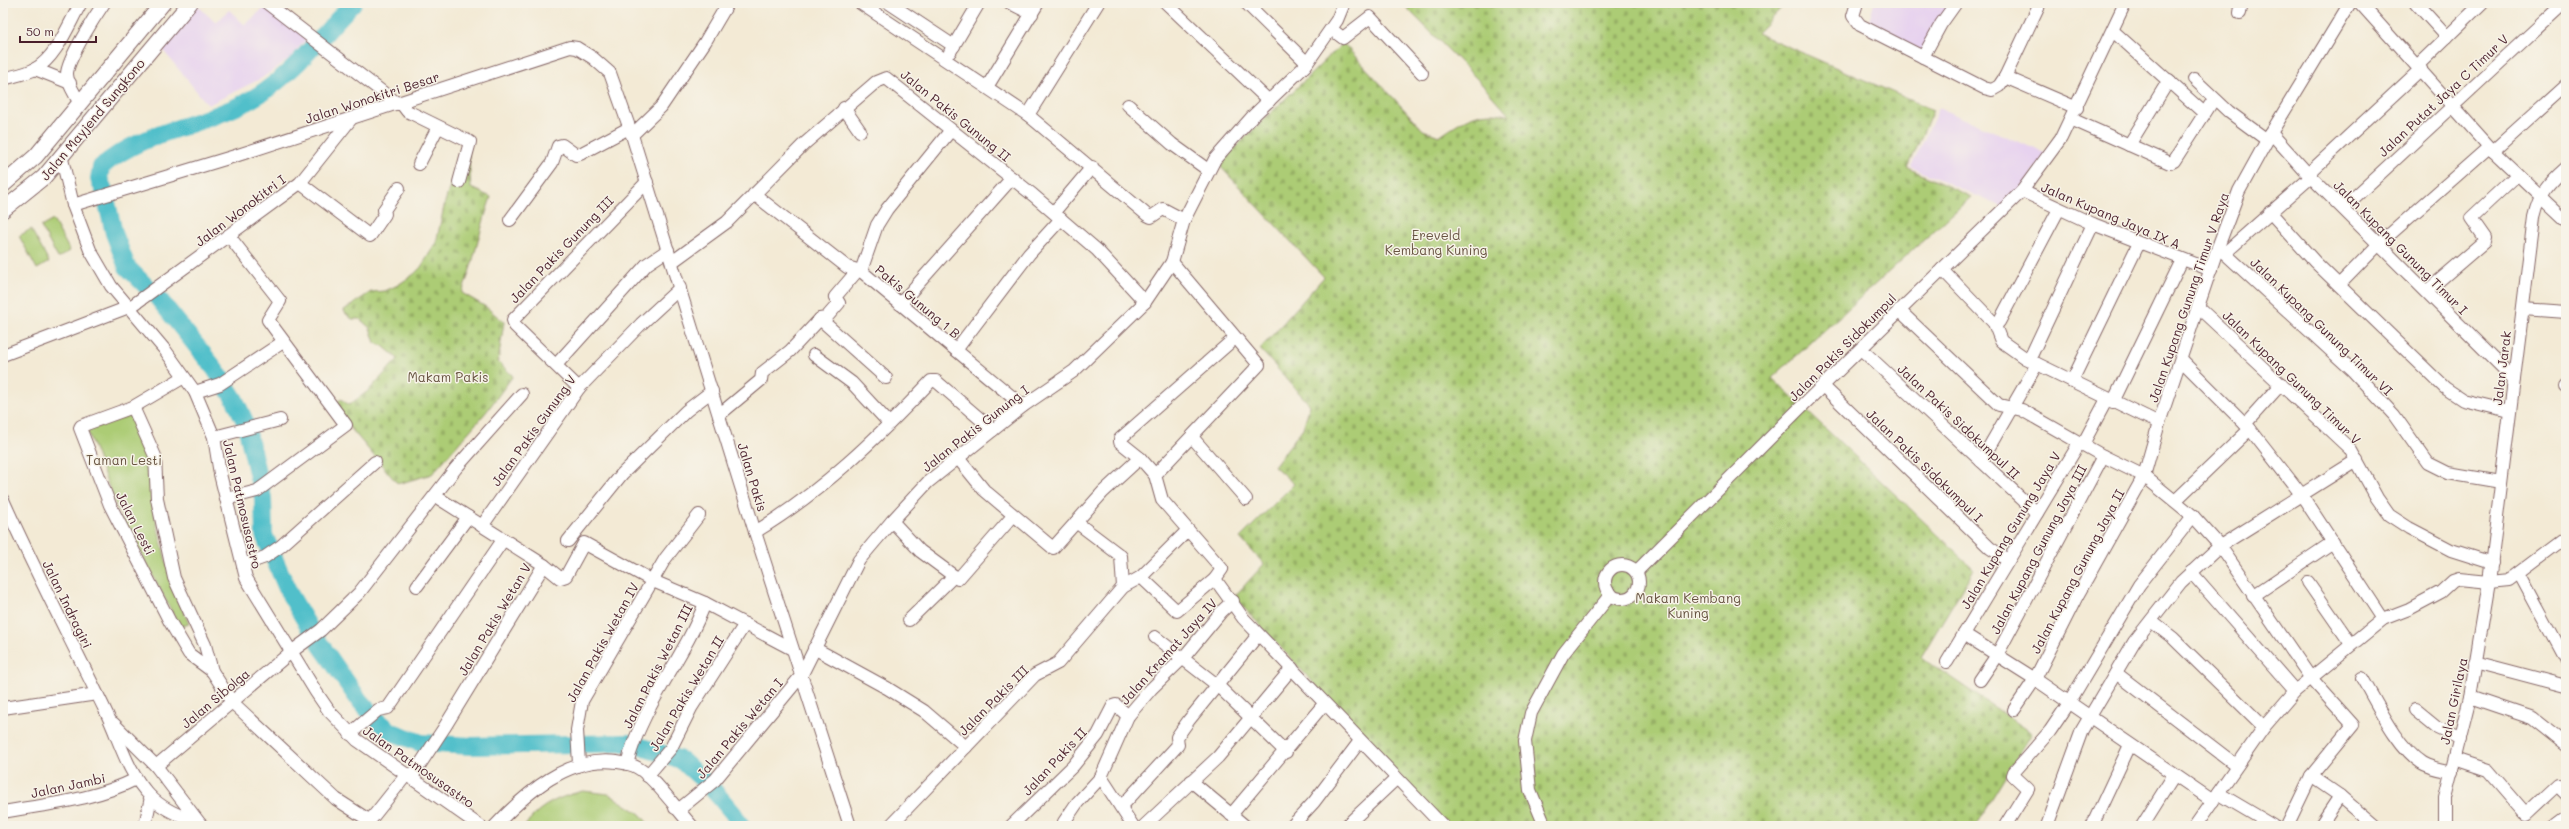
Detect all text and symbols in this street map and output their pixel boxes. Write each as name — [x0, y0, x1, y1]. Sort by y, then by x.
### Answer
scale bar — [20, 18, 96, 44]
text: 50 m — [26, 23, 54, 39]
street label: Jalan Putat Jaya C Timur V — [2374, 30, 2512, 160]
street label: Jalan Mayjend Sungkono — [36, 54, 148, 183]
street label: Jalan Pakis Gunung II — [898, 65, 1015, 165]
street label: Jalan Wonokitri Besar — [303, 67, 441, 127]
street label: Jalan Wonokitri I — [191, 170, 289, 250]
street label: Jalan Kupang Gunung Timur I — [2330, 176, 2472, 318]
street label: Jalan Kupang Jaya IX A — [2039, 178, 2183, 252]
street label: Jalan Kupang Gunung Timur V Raya — [2144, 190, 2232, 404]
street label: Jalan Pakis Gunung III — [505, 192, 617, 306]
park label: Ereveld Kembang Kuning — [1385, 226, 1487, 258]
street label: Jalan Kupang Gunung Timur VI — [2248, 254, 2396, 398]
street label: Pakis Gunung 1 B — [872, 261, 964, 341]
street label: Jalan Pakis Sidokumpul — [1785, 290, 1899, 404]
street label: Jalan Kupang Gunung Timur V — [2220, 307, 2364, 447]
street label: Jalan Jarak — [2488, 330, 2514, 406]
street label: Jalan Pakis Sidokumpul II — [1895, 360, 2023, 482]
park label: Makam Pakis — [407, 368, 489, 385]
street label: Jalan Pakis Gunung V — [487, 371, 579, 489]
street label: Jalan Pakis Gunung I — [918, 381, 1032, 475]
street label: Jalan Pakis Sidokumpul I — [1864, 405, 1986, 525]
street label: Jalan Patmosusastro — [220, 438, 266, 570]
street label: Jalan Pakis — [734, 440, 772, 514]
street label: Jalan Kupang Gunung Jaya V — [1956, 448, 2064, 612]
park label: Taman Lesti — [86, 451, 162, 468]
street label: Jalan Kupang Gunung Jaya III — [1987, 462, 2089, 636]
street label: Jalan Kupang Gunung Jaya II — [2027, 486, 2127, 656]
street label: Jalan Lesti — [113, 488, 159, 558]
street label: Jalan Indragiri — [39, 557, 97, 651]
street label: Jalan Pakis Wetan V — [454, 560, 534, 678]
street label: Jalan Pakis Wetan IV — [562, 579, 642, 705]
park label: Makam Kembang Kuning — [1635, 589, 1741, 621]
street label: Jalan Kramat Jaya IV — [1116, 594, 1220, 708]
street label: Jalan Pakis Wetan III — [619, 601, 695, 731]
street label: Jalan Pakis Wetan II — [645, 633, 727, 753]
street label: Jalan Girilaya — [2436, 656, 2470, 746]
street label: Jalan Pakis III — [954, 661, 1032, 739]
street label: Jalan Sibolga — [177, 664, 253, 732]
street label: Jalan Pakis Wetan I — [692, 674, 786, 782]
street label: Jalan Patmosusastro — [360, 721, 478, 811]
street label: Jalan Pakis II — [1018, 723, 1090, 799]
street label: Jalan Jambi — [29, 769, 107, 801]

